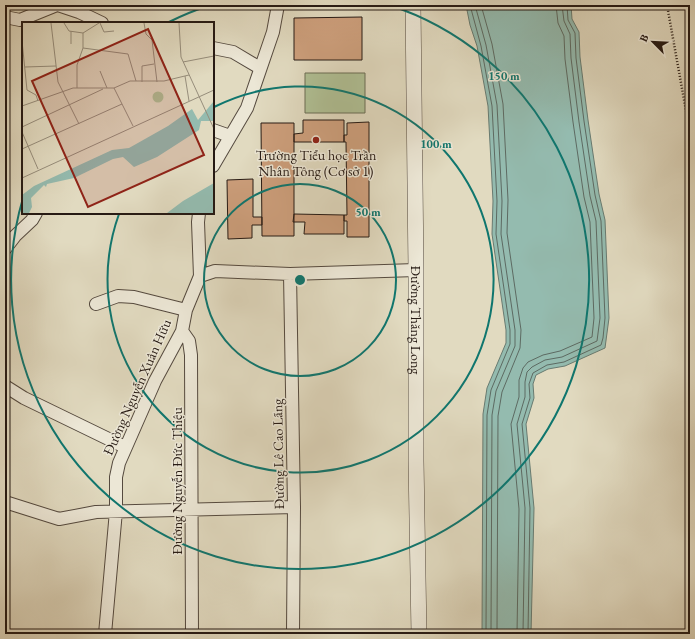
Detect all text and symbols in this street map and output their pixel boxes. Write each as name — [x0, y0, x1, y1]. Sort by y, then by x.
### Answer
inset map — [22, 22, 214, 214]
north arrow — [633, 22, 673, 62]
text: B — [636, 32, 652, 44]
text: 150 m — [488, 68, 520, 84]
marker: Trường Tiểu học Trần Nhân Tông (Cơ sở 1) — [311, 135, 321, 145]
text: 100 m — [420, 136, 452, 152]
place label: Trường Tiểu học Trần Nhân Tông (Cơ sở 1) — [256, 146, 377, 180]
text: 50 m — [355, 204, 381, 220]
street label: Đường Thăng Long — [407, 265, 425, 375]
centre of rings — [293, 273, 307, 287]
street label: Đường Nguyễn Xuân Hữu — [99, 315, 175, 458]
street label: Đường Lê Cao Lãng — [268, 398, 288, 510]
street label: Đường Nguyễn Đức Thiệu — [168, 407, 186, 555]

